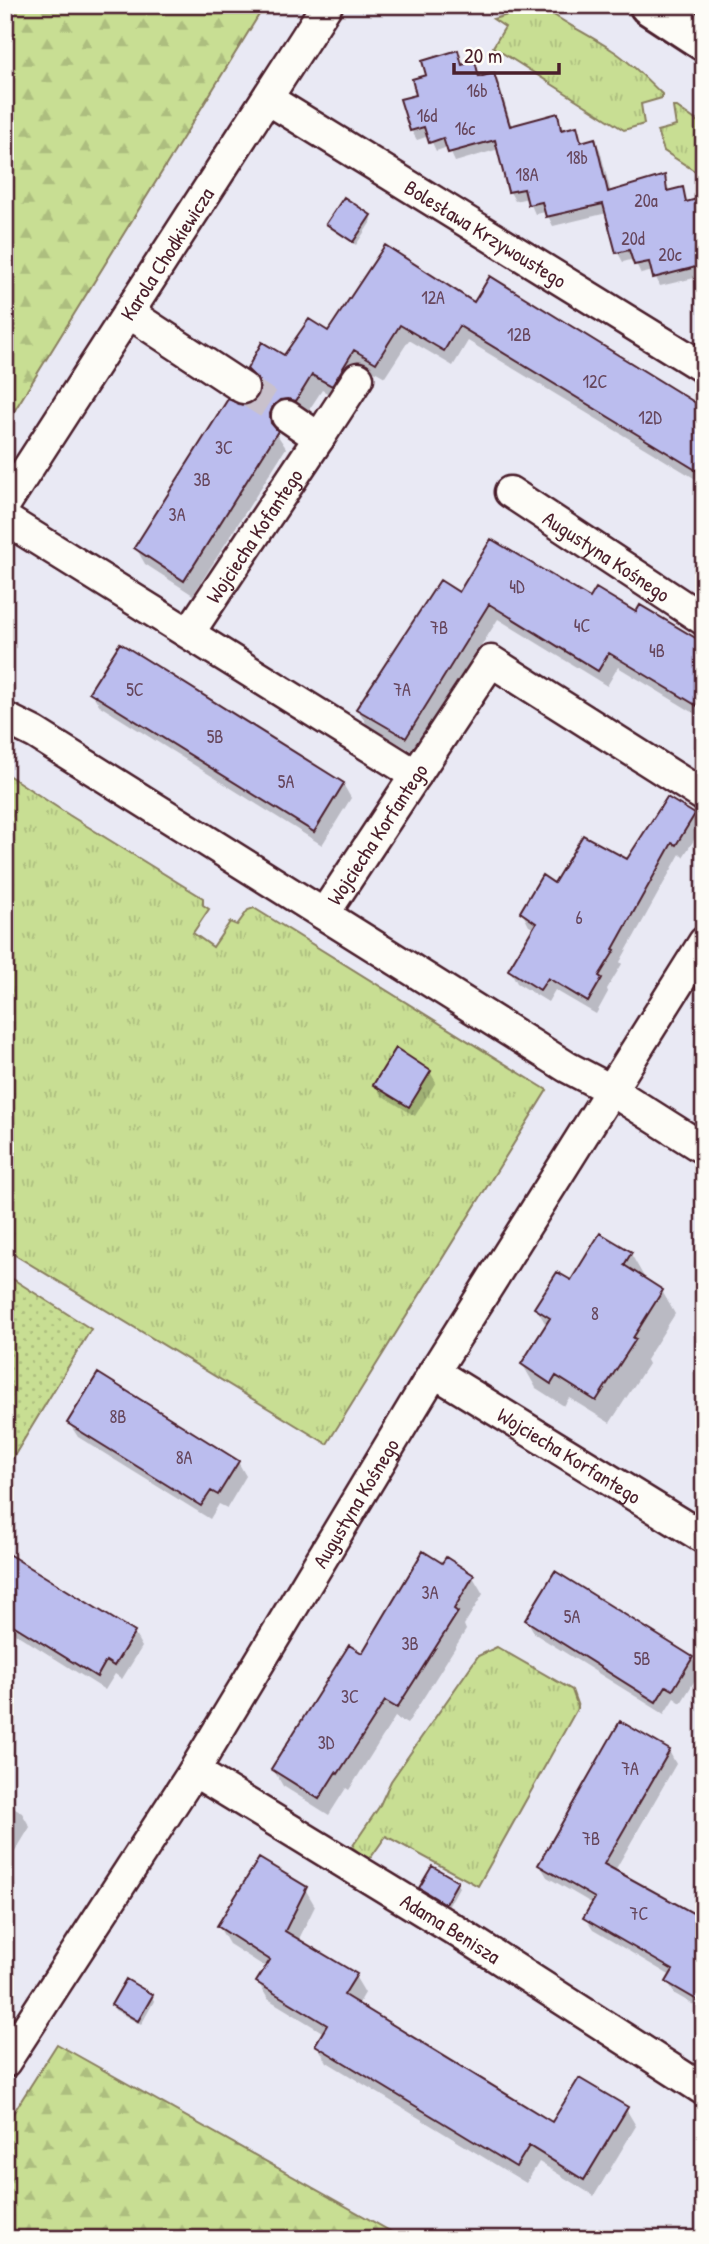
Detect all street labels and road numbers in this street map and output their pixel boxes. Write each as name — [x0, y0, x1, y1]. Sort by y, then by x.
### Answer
street label: Bolesława Krzywoustego — [399, 172, 572, 294]
street label: Karola Chodkiewicza — [113, 181, 220, 326]
street label: Wojciecha Kofantego — [199, 463, 309, 609]
street label: Augustyna Kośnego — [538, 503, 676, 608]
street label: Wojciecha Korfantego — [320, 758, 434, 910]
street label: Wojciecha Korfantego — [492, 1400, 647, 1511]
street label: Augustyna Kośnego — [305, 1433, 406, 1573]
street label: Adama Benisza — [395, 1886, 506, 1970]

